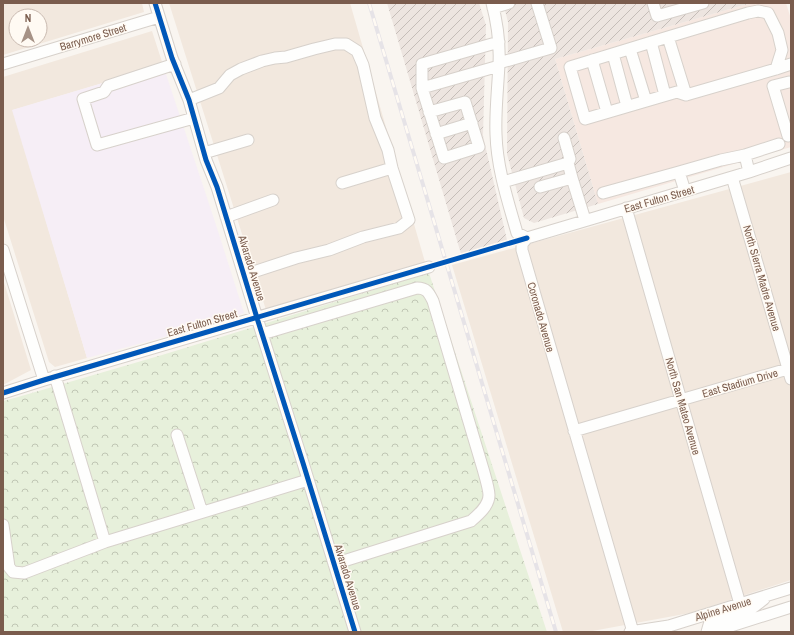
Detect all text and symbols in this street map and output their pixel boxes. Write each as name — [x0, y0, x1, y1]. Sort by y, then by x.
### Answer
north arrow — [8, 8, 48, 48]
text: N — [25, 11, 31, 25]
street label: Barrymore Street — [58, 20, 128, 54]
street label: East Fulton Street — [622, 182, 696, 216]
street label: North Sierra Madre Avenue — [740, 223, 784, 333]
street label: Alvarado Avenue — [235, 232, 269, 303]
street label: Coronado Avenue — [524, 280, 558, 354]
street label: East Fulton Street — [165, 306, 239, 340]
street label: North San Mateo Avenue — [662, 356, 704, 456]
street label: East Stadium Drive — [700, 365, 780, 401]
street label: Alvarado Avenue — [331, 541, 365, 612]
street label: Alpine Avenue — [692, 594, 753, 624]

